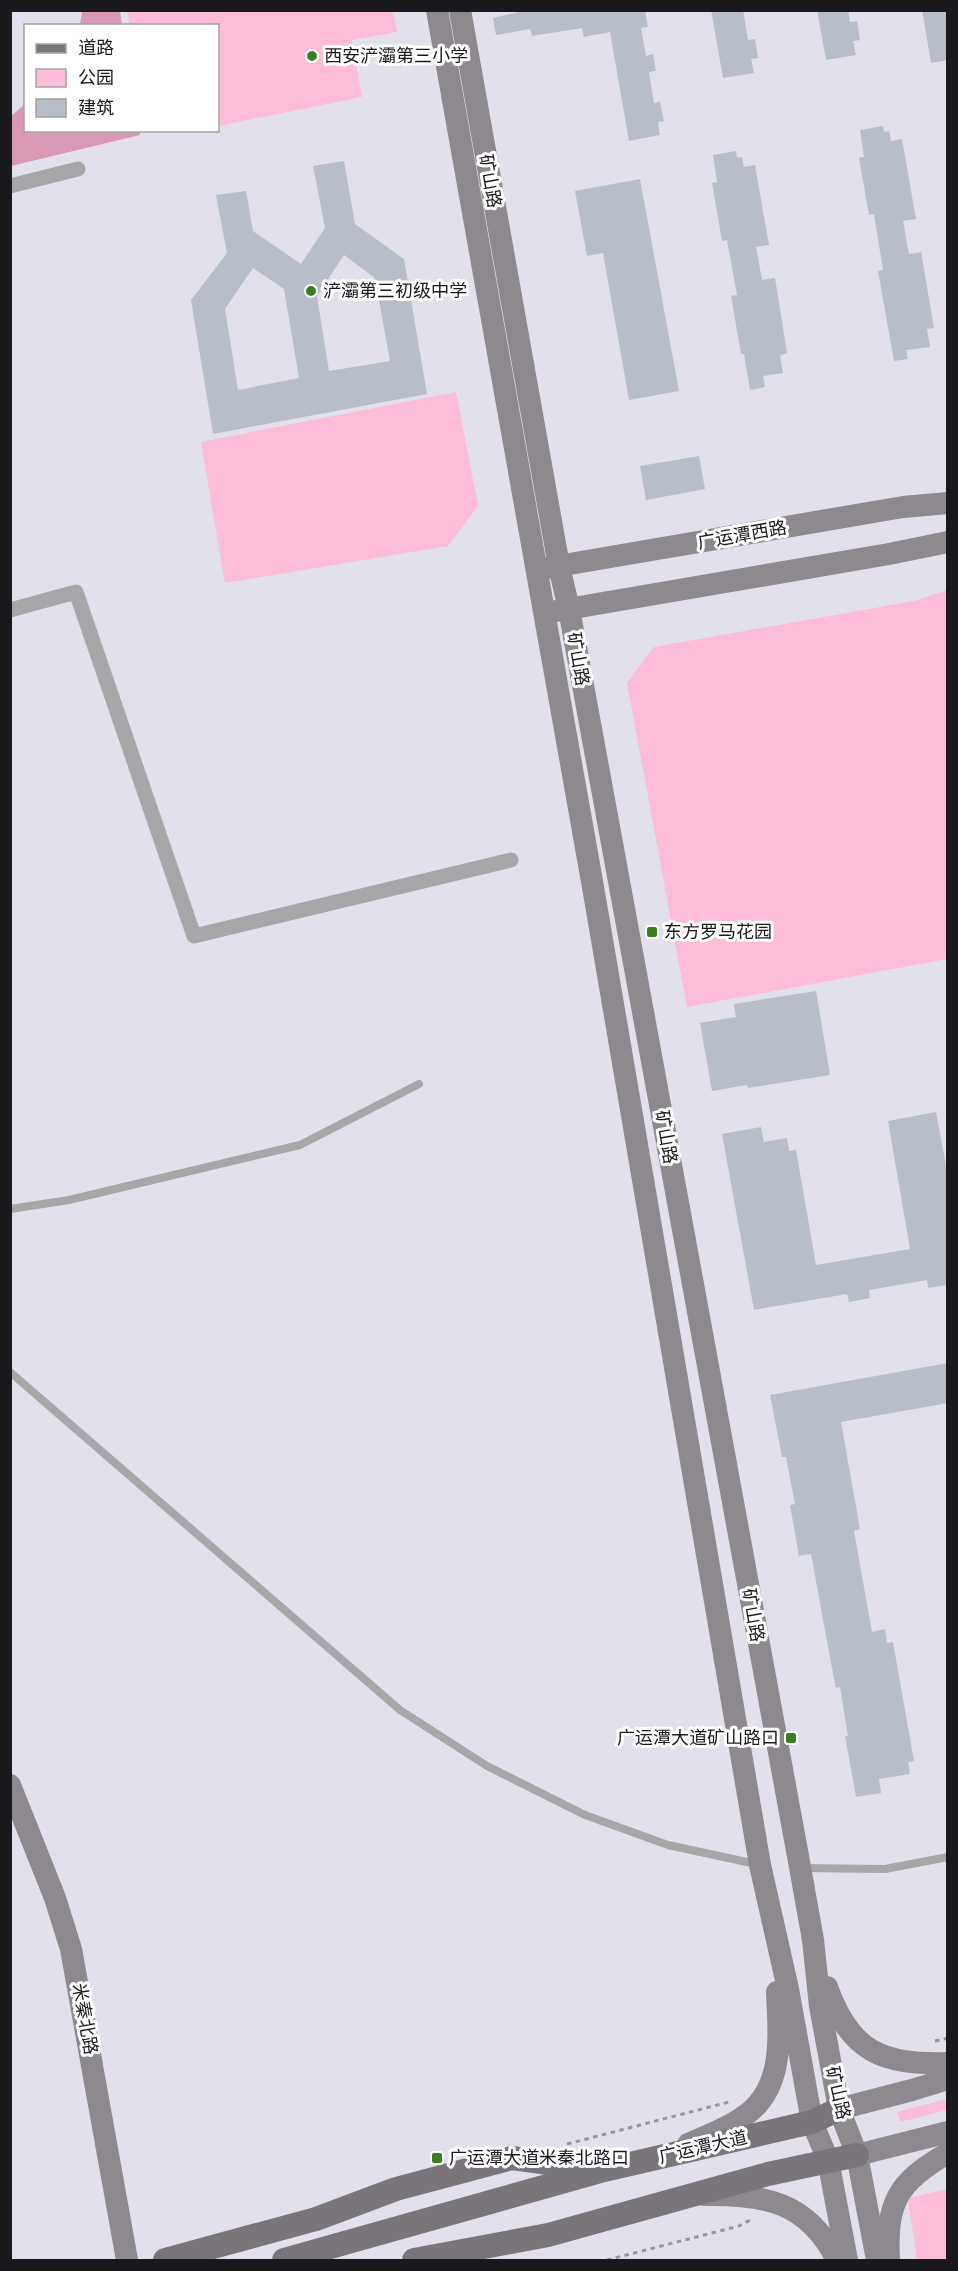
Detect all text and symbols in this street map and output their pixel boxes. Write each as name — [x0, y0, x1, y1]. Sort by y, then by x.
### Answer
legend — [24, 24, 219, 132]
text: 道路 — [78, 36, 114, 59]
place label: 西安浐灞第三小学 — [324, 44, 468, 67]
marker: 西安浐灞第三小学 — [305, 49, 319, 63]
text: 公园 — [78, 66, 114, 89]
text: 建筑 — [78, 96, 114, 119]
street label: 矿山路 — [474, 152, 507, 209]
place label: 浐灞第三初级中学 — [323, 279, 467, 302]
marker: 浐灞第三初级中学 — [304, 284, 318, 298]
street label: 广运潭西路 — [696, 515, 788, 554]
street label: 矿山路 — [562, 630, 595, 687]
place label: 东方罗马花园 — [664, 920, 772, 943]
marker: 东方罗马花园 — [645, 925, 659, 939]
street label: 矿山路 — [650, 1108, 683, 1165]
street label: 矿山路 — [737, 1586, 770, 1643]
place label: 广运潭大道矿山路口 — [617, 1726, 779, 1749]
marker: 广运潭大道矿山路口 — [784, 1731, 798, 1745]
street label: 米秦北路 — [68, 1981, 103, 2056]
street label: 矿山路 — [821, 2064, 856, 2122]
street label: 广运潭大道 — [656, 2125, 749, 2168]
place label: 广运潭大道米秦北路口 — [449, 2146, 629, 2169]
marker: 广运潭大道米秦北路口 — [430, 2151, 444, 2165]

